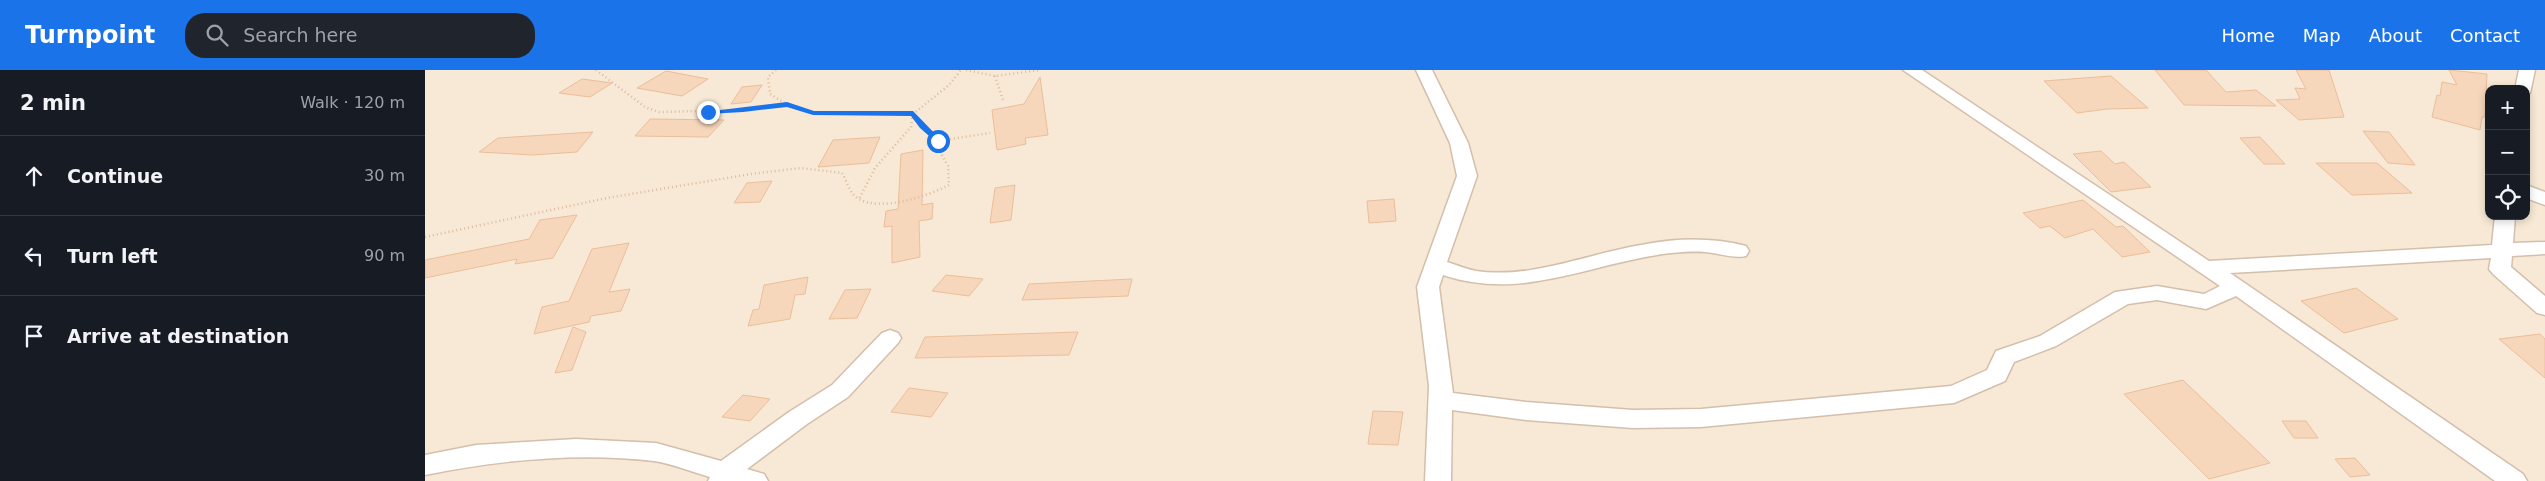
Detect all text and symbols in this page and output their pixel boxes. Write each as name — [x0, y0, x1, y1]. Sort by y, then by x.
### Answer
search box — [185, 13, 535, 58]
text: Turnpoint — [25, 21, 155, 49]
icon: search — [203, 21, 231, 49]
text: Search here — [243, 24, 357, 46]
text: Home — [2222, 25, 2275, 46]
text: Map — [2303, 25, 2341, 46]
text: About — [2369, 25, 2422, 46]
text: Contact — [2450, 25, 2520, 46]
map controls — [2485, 85, 2530, 220]
button: + — [2485, 85, 2530, 130]
text: 2 min — [20, 91, 86, 115]
text: Walk · 120 m — [300, 93, 405, 112]
route end — [697, 101, 720, 124]
route start — [927, 130, 950, 153]
button: − — [2485, 130, 2530, 175]
icon: ahead — [20, 162, 48, 190]
text: Continue — [67, 165, 163, 187]
text: 30 m — [364, 166, 405, 185]
button: locate — [2485, 175, 2530, 220]
icon: left — [20, 242, 48, 270]
text: Turn left — [67, 245, 158, 267]
text: 90 m — [364, 246, 405, 265]
icon: arrive — [20, 322, 48, 350]
text: Arrive at destination — [67, 325, 289, 347]

